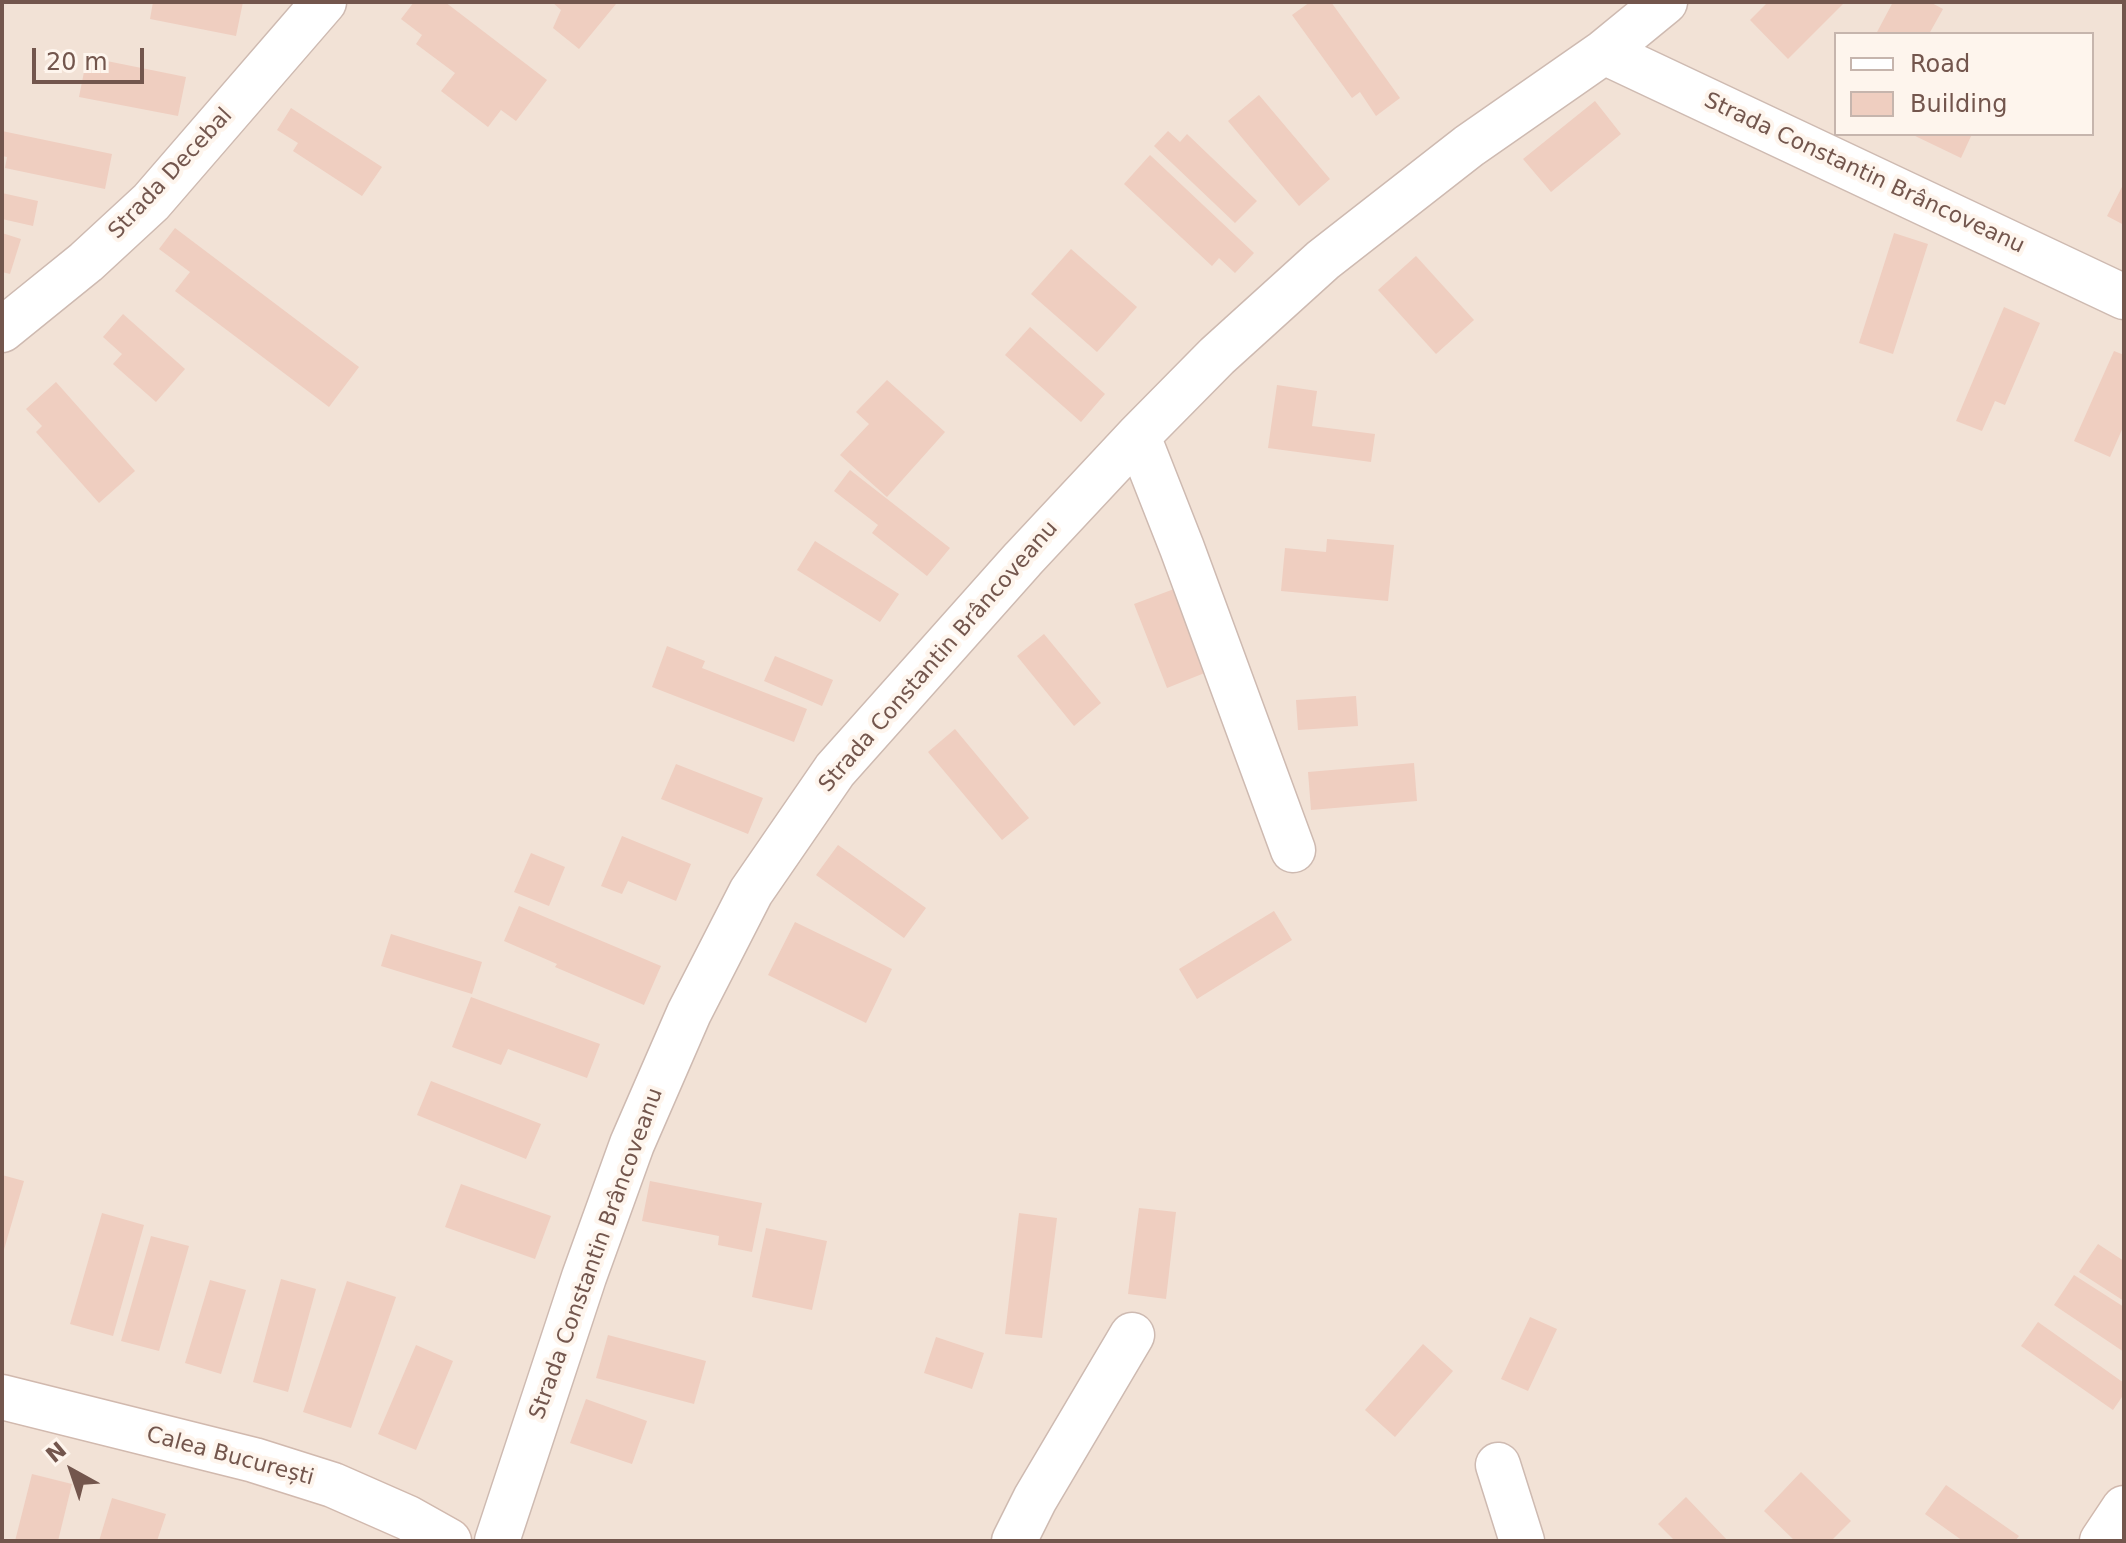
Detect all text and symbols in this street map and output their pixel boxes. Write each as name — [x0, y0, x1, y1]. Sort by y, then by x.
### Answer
scale bar — [36, 32, 148, 82]
legend — [1834, 32, 2094, 136]
text: 20 m — [46, 48, 108, 76]
text: Road — [1910, 50, 1970, 78]
street label: Strada Constantin Brâncoveanu — [1700, 88, 2028, 260]
text: Building — [1910, 90, 2007, 118]
street label: Strada Decebal — [104, 103, 238, 245]
street label: Strada Constantin Brâncoveanu — [814, 516, 1064, 798]
street label: Strada Constantin Brâncoveanu — [525, 1085, 669, 1423]
street label: Calea București — [143, 1422, 317, 1492]
north arrow — [32, 1431, 112, 1511]
text: N — [41, 1437, 71, 1468]

